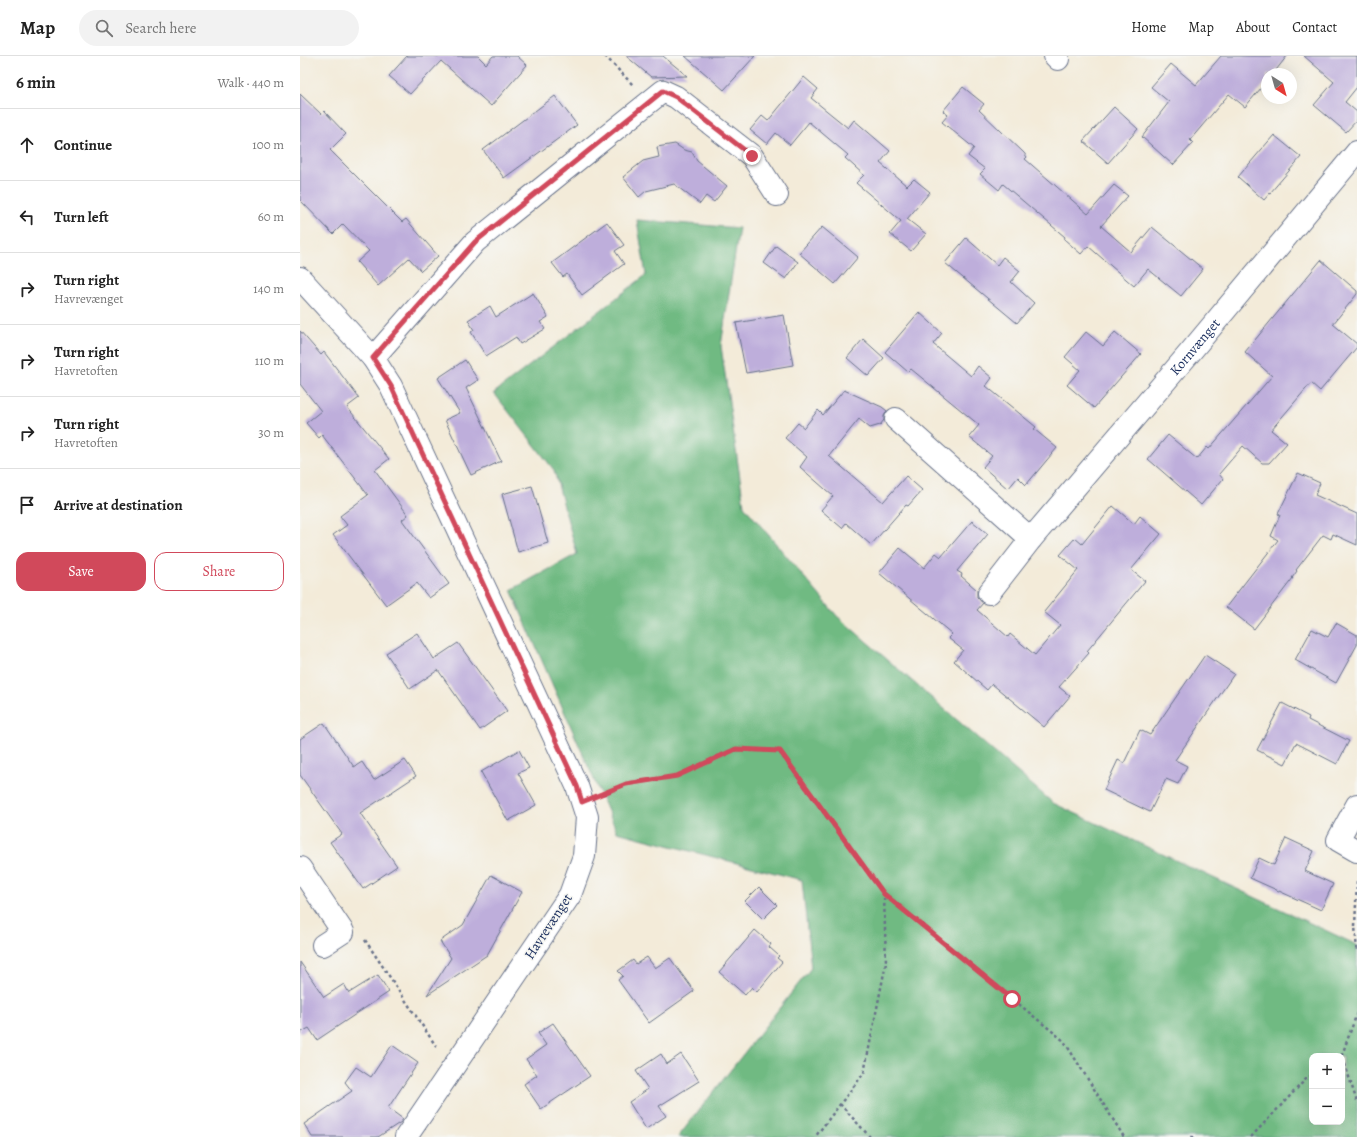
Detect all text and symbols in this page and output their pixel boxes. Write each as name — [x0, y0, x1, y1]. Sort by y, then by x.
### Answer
search box — [79, 10, 359, 46]
text: Map — [20, 15, 55, 41]
icon: search — [93, 17, 115, 39]
text: Search here — [125, 18, 197, 38]
text: Home — [1131, 18, 1166, 37]
text: Map — [1188, 18, 1214, 37]
text: About — [1236, 18, 1270, 37]
text: Contact — [1292, 18, 1337, 37]
north arrow — [1261, 68, 1297, 104]
text: 6 min — [16, 71, 56, 94]
text: Walk · 440 m — [217, 74, 284, 91]
icon: ahead — [16, 134, 38, 156]
text: Continue — [54, 135, 112, 155]
text: 100 m — [252, 136, 284, 153]
route end — [743, 147, 761, 165]
icon: left — [16, 206, 38, 228]
text: Turn left — [54, 207, 109, 227]
text: 60 m — [258, 208, 284, 225]
text: Turn right — [54, 270, 119, 290]
icon: right — [16, 278, 38, 300]
text: 140 m — [253, 280, 284, 297]
text: Havrevænget — [54, 290, 124, 307]
street label: Kornvænget — [1166, 314, 1225, 379]
text: Turn right — [54, 342, 119, 362]
icon: right — [16, 350, 38, 372]
text: 110 m — [255, 352, 284, 369]
text: Havretoften — [54, 362, 118, 379]
text: Turn right — [54, 414, 119, 434]
icon: right — [16, 422, 38, 444]
text: 30 m — [258, 424, 284, 441]
text: Havretoften — [54, 434, 118, 451]
icon: arrive — [16, 494, 38, 516]
text: Arrive at destination — [54, 495, 183, 515]
button: Save — [16, 552, 146, 591]
button: Share — [154, 552, 284, 591]
street label: Havrevænget — [520, 889, 577, 963]
route start — [1003, 990, 1021, 1008]
map controls — [1309, 1053, 1345, 1125]
button: + — [1309, 1053, 1345, 1089]
button: − — [1309, 1089, 1345, 1125]

